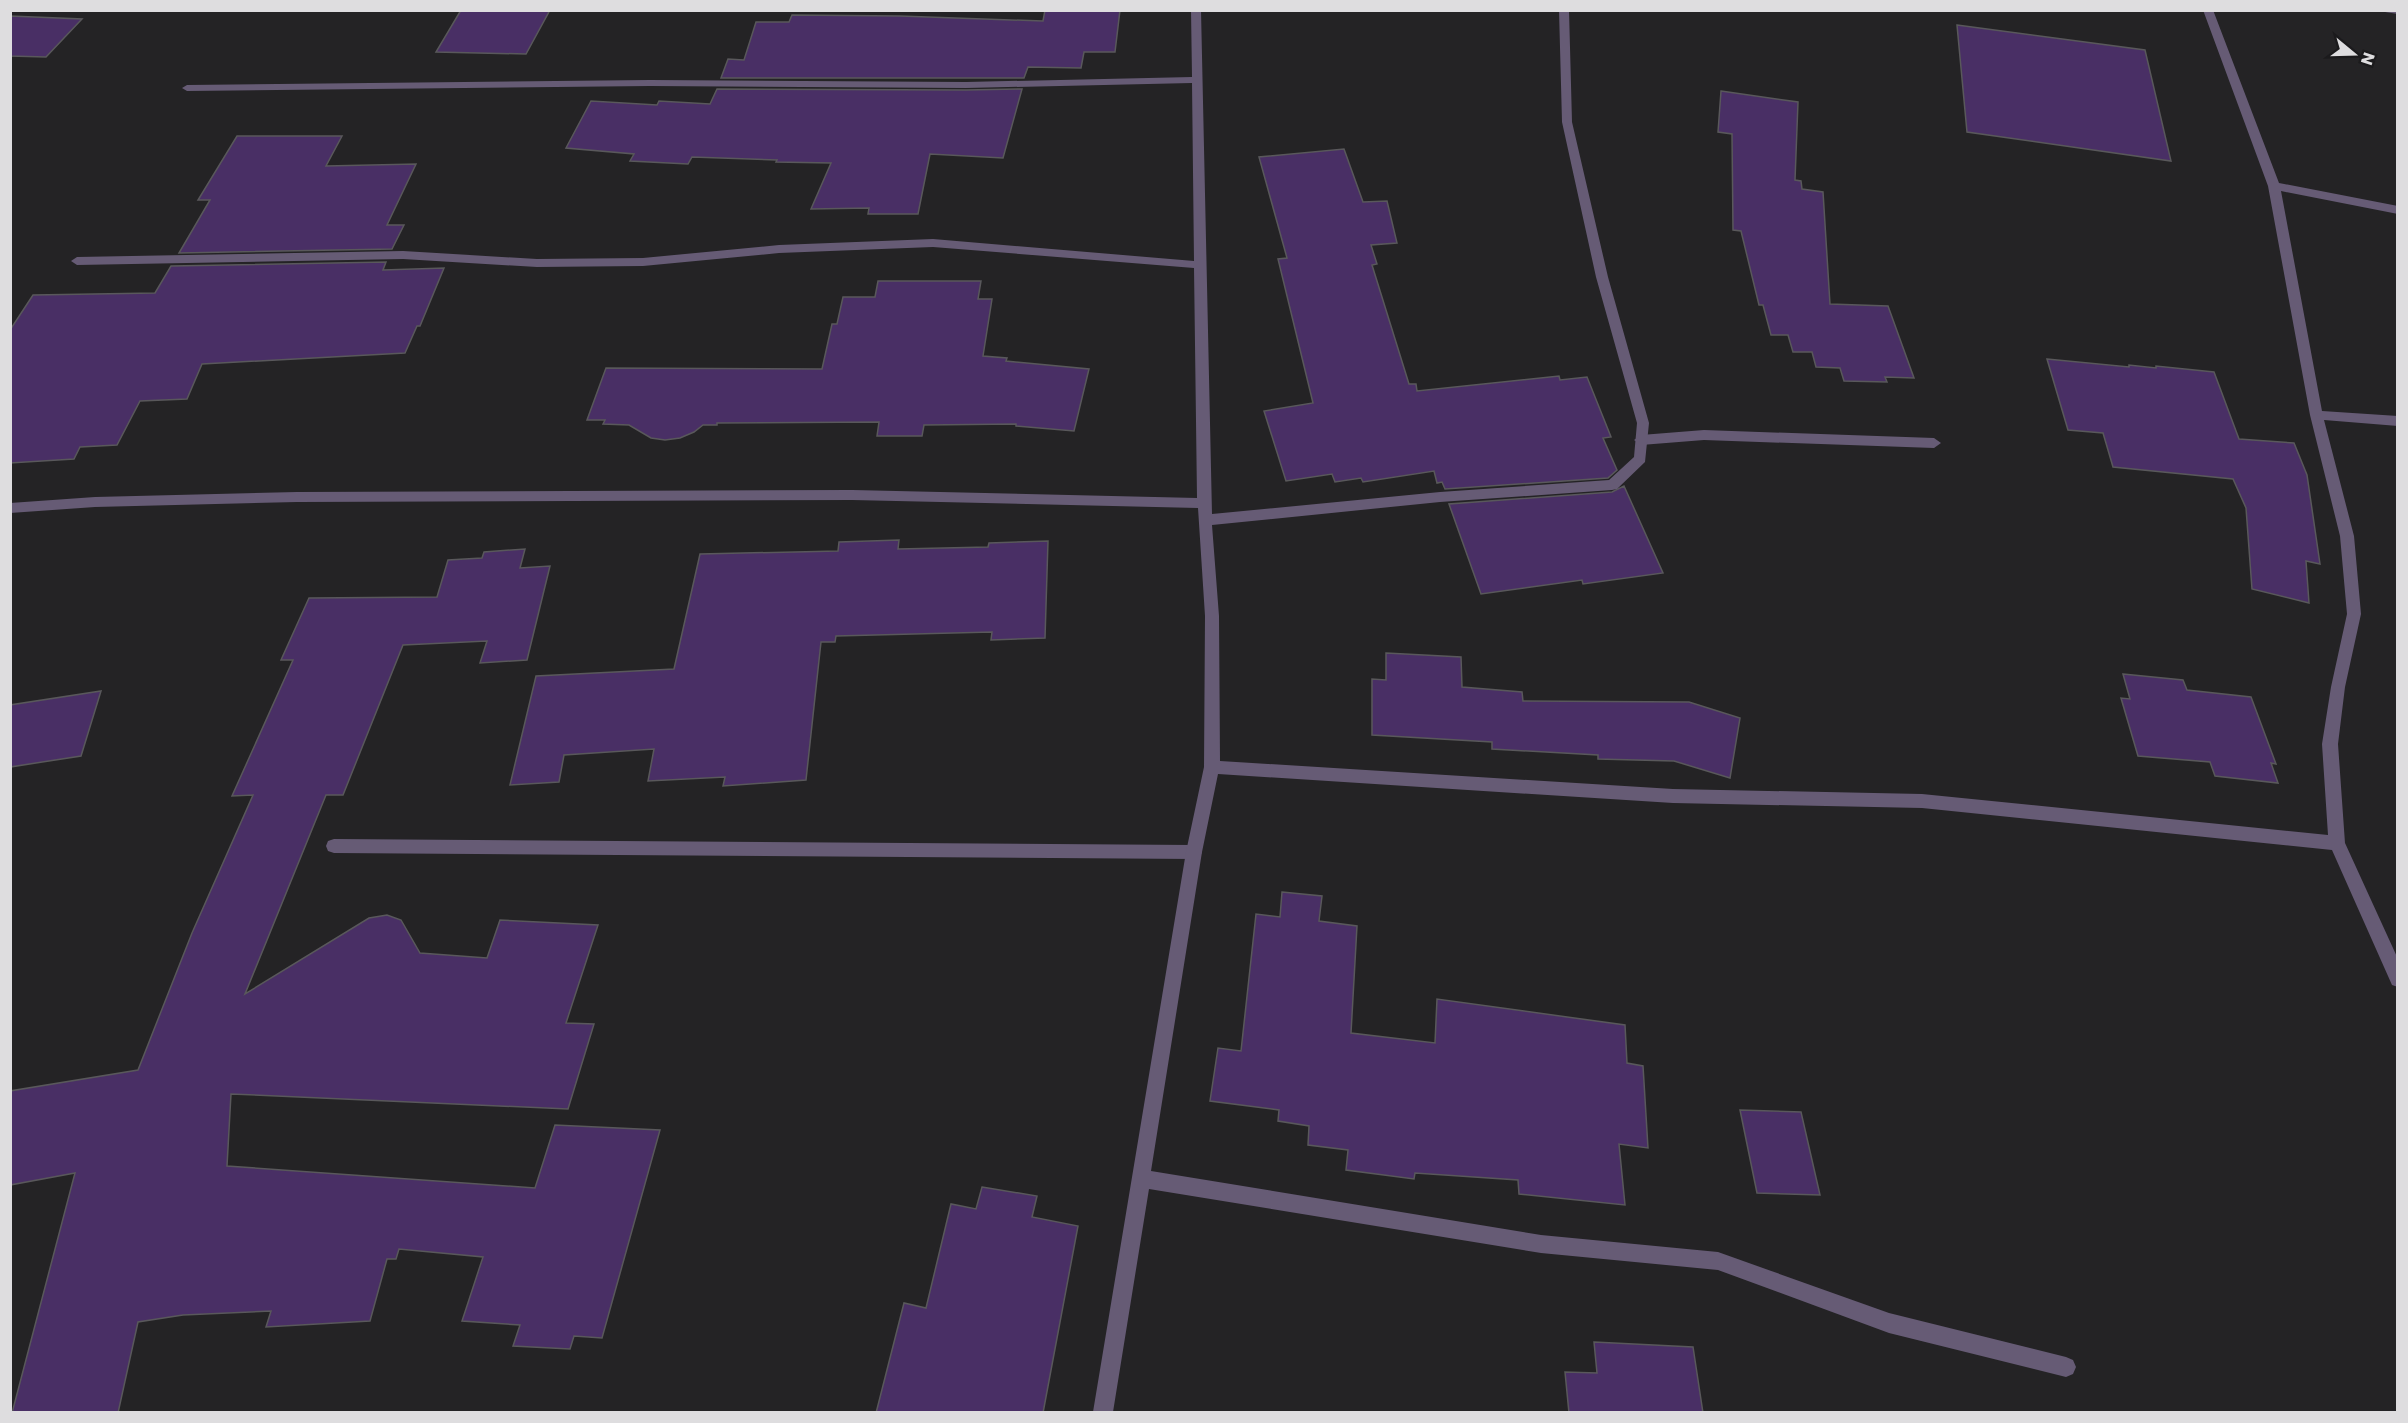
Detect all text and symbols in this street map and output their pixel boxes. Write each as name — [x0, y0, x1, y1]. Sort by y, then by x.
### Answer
north arrow — [2324, 24, 2384, 84]
text: N — [2355, 49, 2381, 68]

